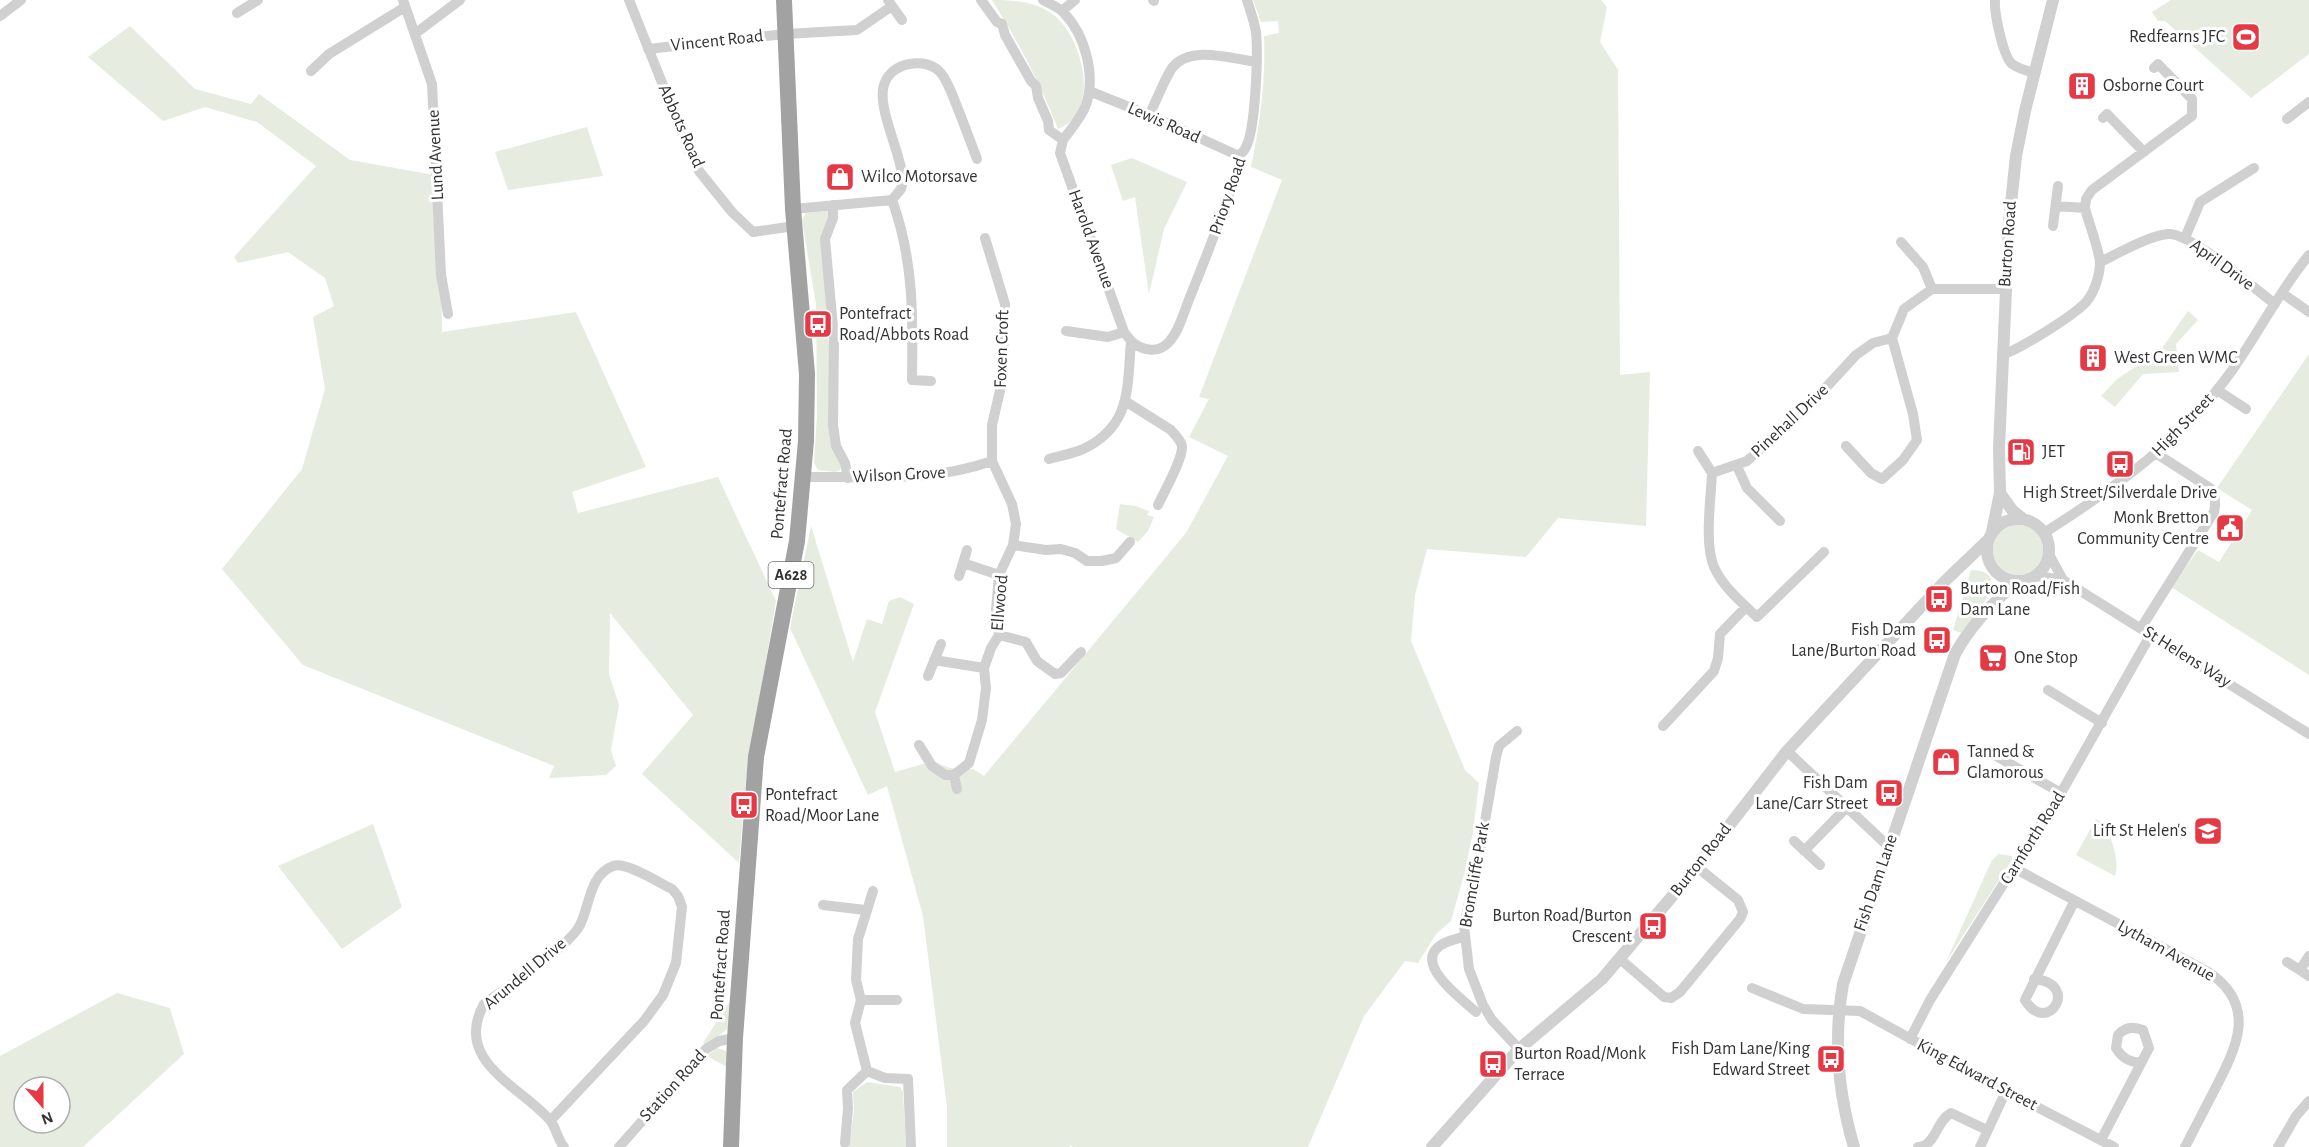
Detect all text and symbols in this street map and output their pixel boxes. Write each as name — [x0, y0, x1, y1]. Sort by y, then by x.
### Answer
sports icon: Redfearns JFC — [2230, 21, 2262, 53]
street label: Vincent Road — [670, 27, 764, 55]
place label: Redfearns JFC — [2129, 28, 2225, 46]
building icon: Osborne Court — [2066, 70, 2098, 102]
place label: Osborne Court — [2103, 77, 2204, 95]
street label: Abbots Road — [655, 82, 707, 170]
street label: Lewis Road — [1125, 99, 1203, 147]
street label: Lund Avenue — [425, 109, 447, 201]
street label: Priory Road — [1206, 155, 1250, 237]
shop icon: Wilco Motorsave — [824, 161, 856, 193]
place label: Wilco Motorsave — [861, 168, 978, 186]
street label: Harold Avenue — [1065, 187, 1117, 291]
street label: Burton Road — [1996, 200, 2020, 288]
street label: April Drive — [2187, 236, 2257, 294]
place label: Pontefract Road/Abbots Road — [839, 305, 969, 344]
bus stop icon: Pontefract Road/Abbots Road — [802, 308, 834, 340]
street label: Foxen Croft — [992, 309, 1012, 389]
building icon: West Green WMC — [2077, 342, 2109, 374]
place label: West Green WMC — [2114, 349, 2238, 367]
street label: Pinehall Drive — [1748, 381, 1832, 461]
street label: High Street — [2149, 390, 2217, 460]
street label: Pontefract Road — [768, 428, 796, 540]
fuel station icon: JET — [2005, 436, 2037, 468]
place label: JET — [2042, 443, 2065, 461]
bus stop icon: High Street/Silverdale Drive — [2104, 448, 2136, 480]
street label: Wilson Grove — [852, 464, 946, 486]
place label: High Street/Silverdale Drive — [2023, 484, 2217, 502]
place label: Monk Bretton Community Centre — [2077, 509, 2209, 548]
public building icon: Monk Bretton Community Centre — [2214, 512, 2246, 544]
road number: A628 — [768, 562, 814, 588]
street label: Ellwood — [989, 574, 1011, 632]
place label: Burton Road/Fish Dam Lane — [1960, 580, 2080, 619]
bus stop icon: Burton Road/Fish Dam Lane — [1923, 583, 1955, 615]
place label: Fish Dam Lane/Burton Road — [1791, 621, 1916, 660]
street label: St Helens Way — [2140, 623, 2234, 691]
bus stop icon: Fish Dam Lane/Burton Road — [1921, 624, 1953, 656]
supermarket icon: One Stop — [1977, 642, 2009, 674]
place label: One Stop — [2014, 649, 2078, 667]
place label: Tanned & Glamorous — [1967, 743, 2044, 782]
shop icon: Tanned & Glamorous — [1930, 746, 1962, 778]
place label: Fish Dam Lane/Carr Street — [1755, 774, 1868, 813]
bus stop icon: Fish Dam Lane/Carr Street — [1873, 777, 1905, 809]
place label: Pontefract Road/Moor Lane — [765, 786, 879, 825]
street label: Carnforth Road — [1997, 788, 2069, 888]
bus stop icon: Pontefract Road/Moor Lane — [728, 789, 760, 821]
school or university icon: Lift St Helen's — [2192, 815, 2224, 847]
street label: Bromcliffe Park — [1457, 820, 1493, 929]
street label: Burton Road — [1667, 820, 1735, 900]
place label: Lift St Helen's — [2093, 822, 2187, 840]
street label: Fish Dam Lane — [1851, 832, 1901, 934]
place label: Burton Road/Burton Crescent — [1492, 907, 1632, 946]
street label: Pontefract Road — [708, 909, 734, 1021]
bus stop icon: Burton Road/Burton Crescent — [1637, 910, 1669, 942]
street label: Lytham Avenue — [2114, 917, 2218, 985]
street label: Arundell Drive — [480, 935, 570, 1013]
street label: King Edward Street — [1914, 1036, 2040, 1114]
place label: Fish Dam Lane/King Edward Street — [1671, 1040, 1810, 1079]
bus stop icon: Fish Dam Lane/King Edward Street — [1815, 1043, 1847, 1075]
place label: Burton Road/Monk Terrace — [1514, 1045, 1647, 1084]
street label: Station Road — [636, 1047, 710, 1125]
bus stop icon: Burton Road/Monk Terrace — [1477, 1048, 1509, 1080]
north arrow — [12, 1075, 72, 1135]
text: N — [39, 1109, 55, 1128]

